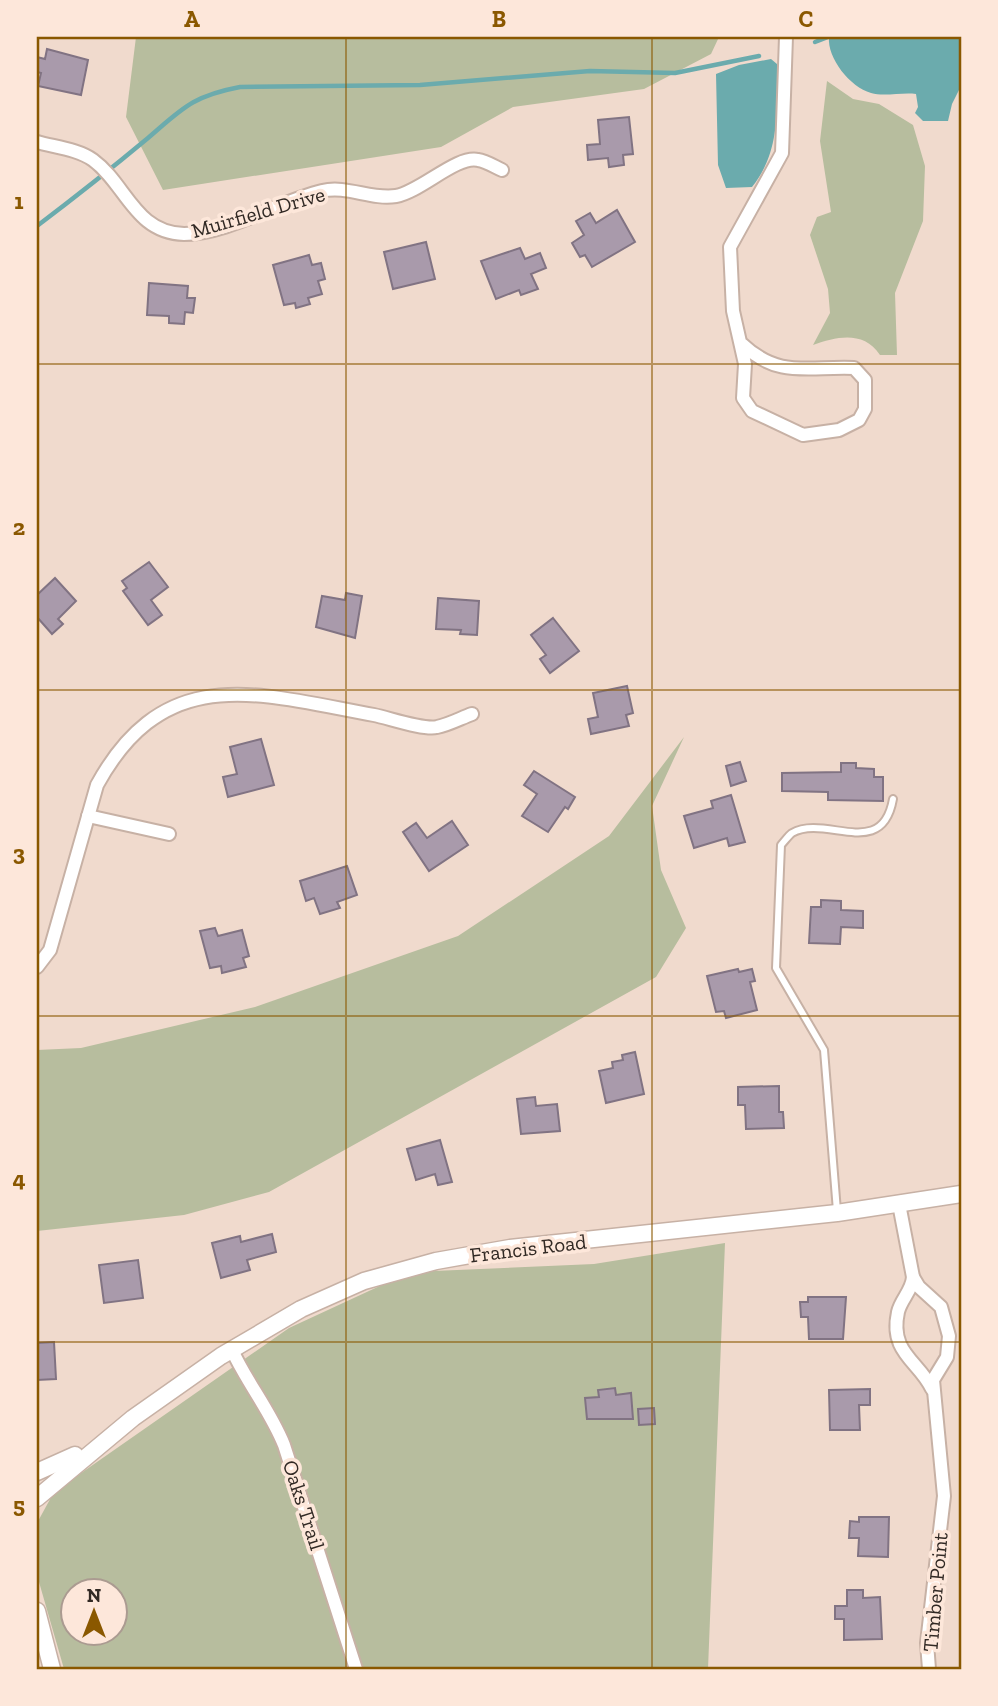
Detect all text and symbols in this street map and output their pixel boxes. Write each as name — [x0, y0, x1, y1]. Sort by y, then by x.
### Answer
text: A — [184, 5, 200, 33]
text: B — [492, 5, 506, 33]
text: C — [799, 5, 813, 33]
street label: Muirfield Drive — [188, 181, 328, 243]
text: 1 — [14, 187, 24, 215]
text: 2 — [13, 513, 25, 541]
text: 3 — [13, 839, 25, 867]
text: 4 — [12, 1165, 26, 1193]
street label: Francis Road — [468, 1228, 588, 1268]
street label: Oaks Trail — [278, 1457, 330, 1553]
text: 5 — [13, 1491, 25, 1519]
street label: Timber Point — [917, 1531, 953, 1653]
north arrow — [60, 1576, 130, 1646]
text: N — [87, 1584, 101, 1607]

